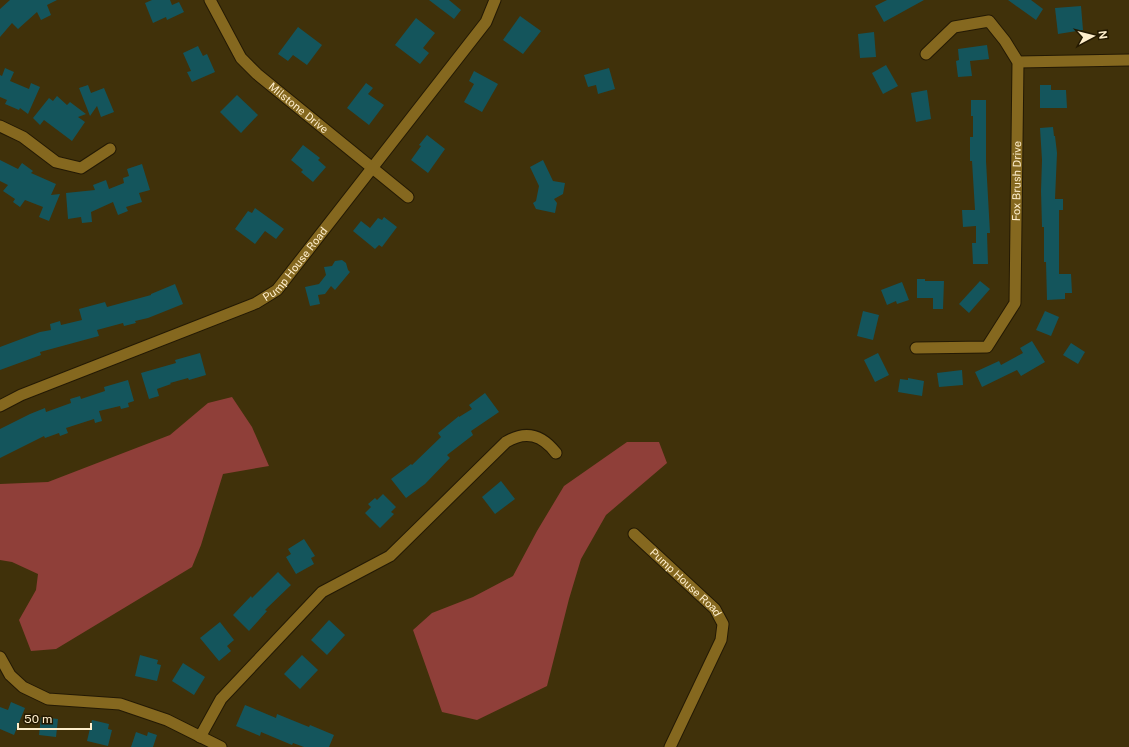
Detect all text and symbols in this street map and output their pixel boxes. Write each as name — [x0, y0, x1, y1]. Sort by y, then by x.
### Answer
north arrow — [1073, 16, 1113, 56]
text: N — [1096, 30, 1109, 40]
street label: Milstone Drive — [266, 80, 331, 136]
street label: Fox Brush Drive — [1010, 141, 1023, 221]
street label: Pump House Road — [261, 225, 330, 303]
street label: Pump House Road — [648, 546, 724, 618]
scale bar — [18, 705, 91, 731]
text: 50 m — [24, 712, 52, 726]

